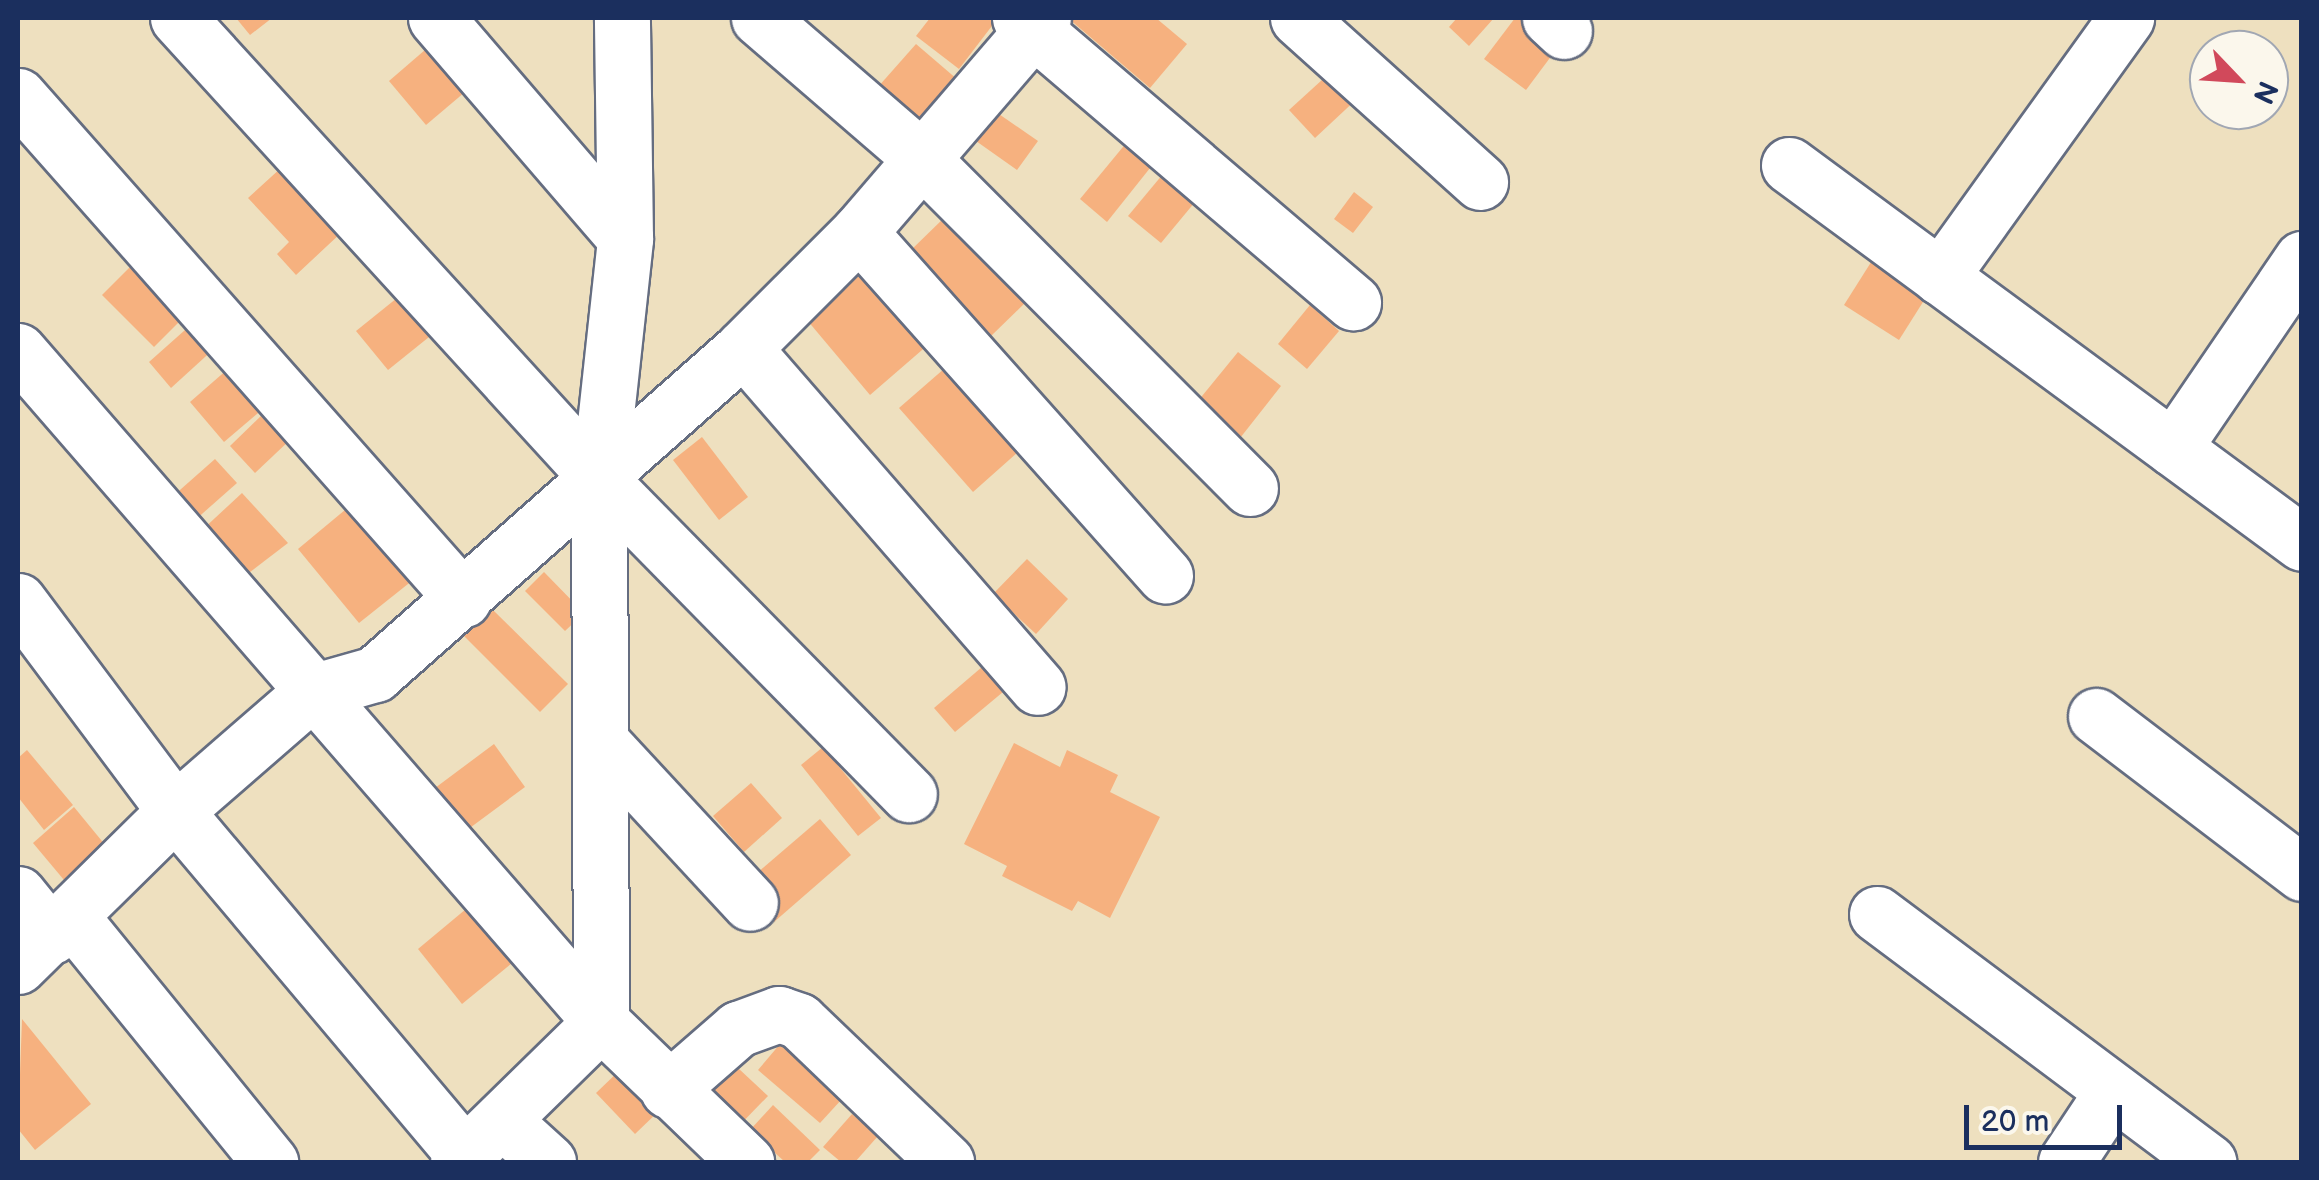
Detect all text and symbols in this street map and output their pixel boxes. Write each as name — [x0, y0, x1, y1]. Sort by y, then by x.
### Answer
north arrow — [2189, 30, 2289, 130]
text: N — [2245, 76, 2284, 109]
scale bar — [1969, 1085, 2126, 1147]
text: 20 m — [1981, 1104, 2049, 1140]

